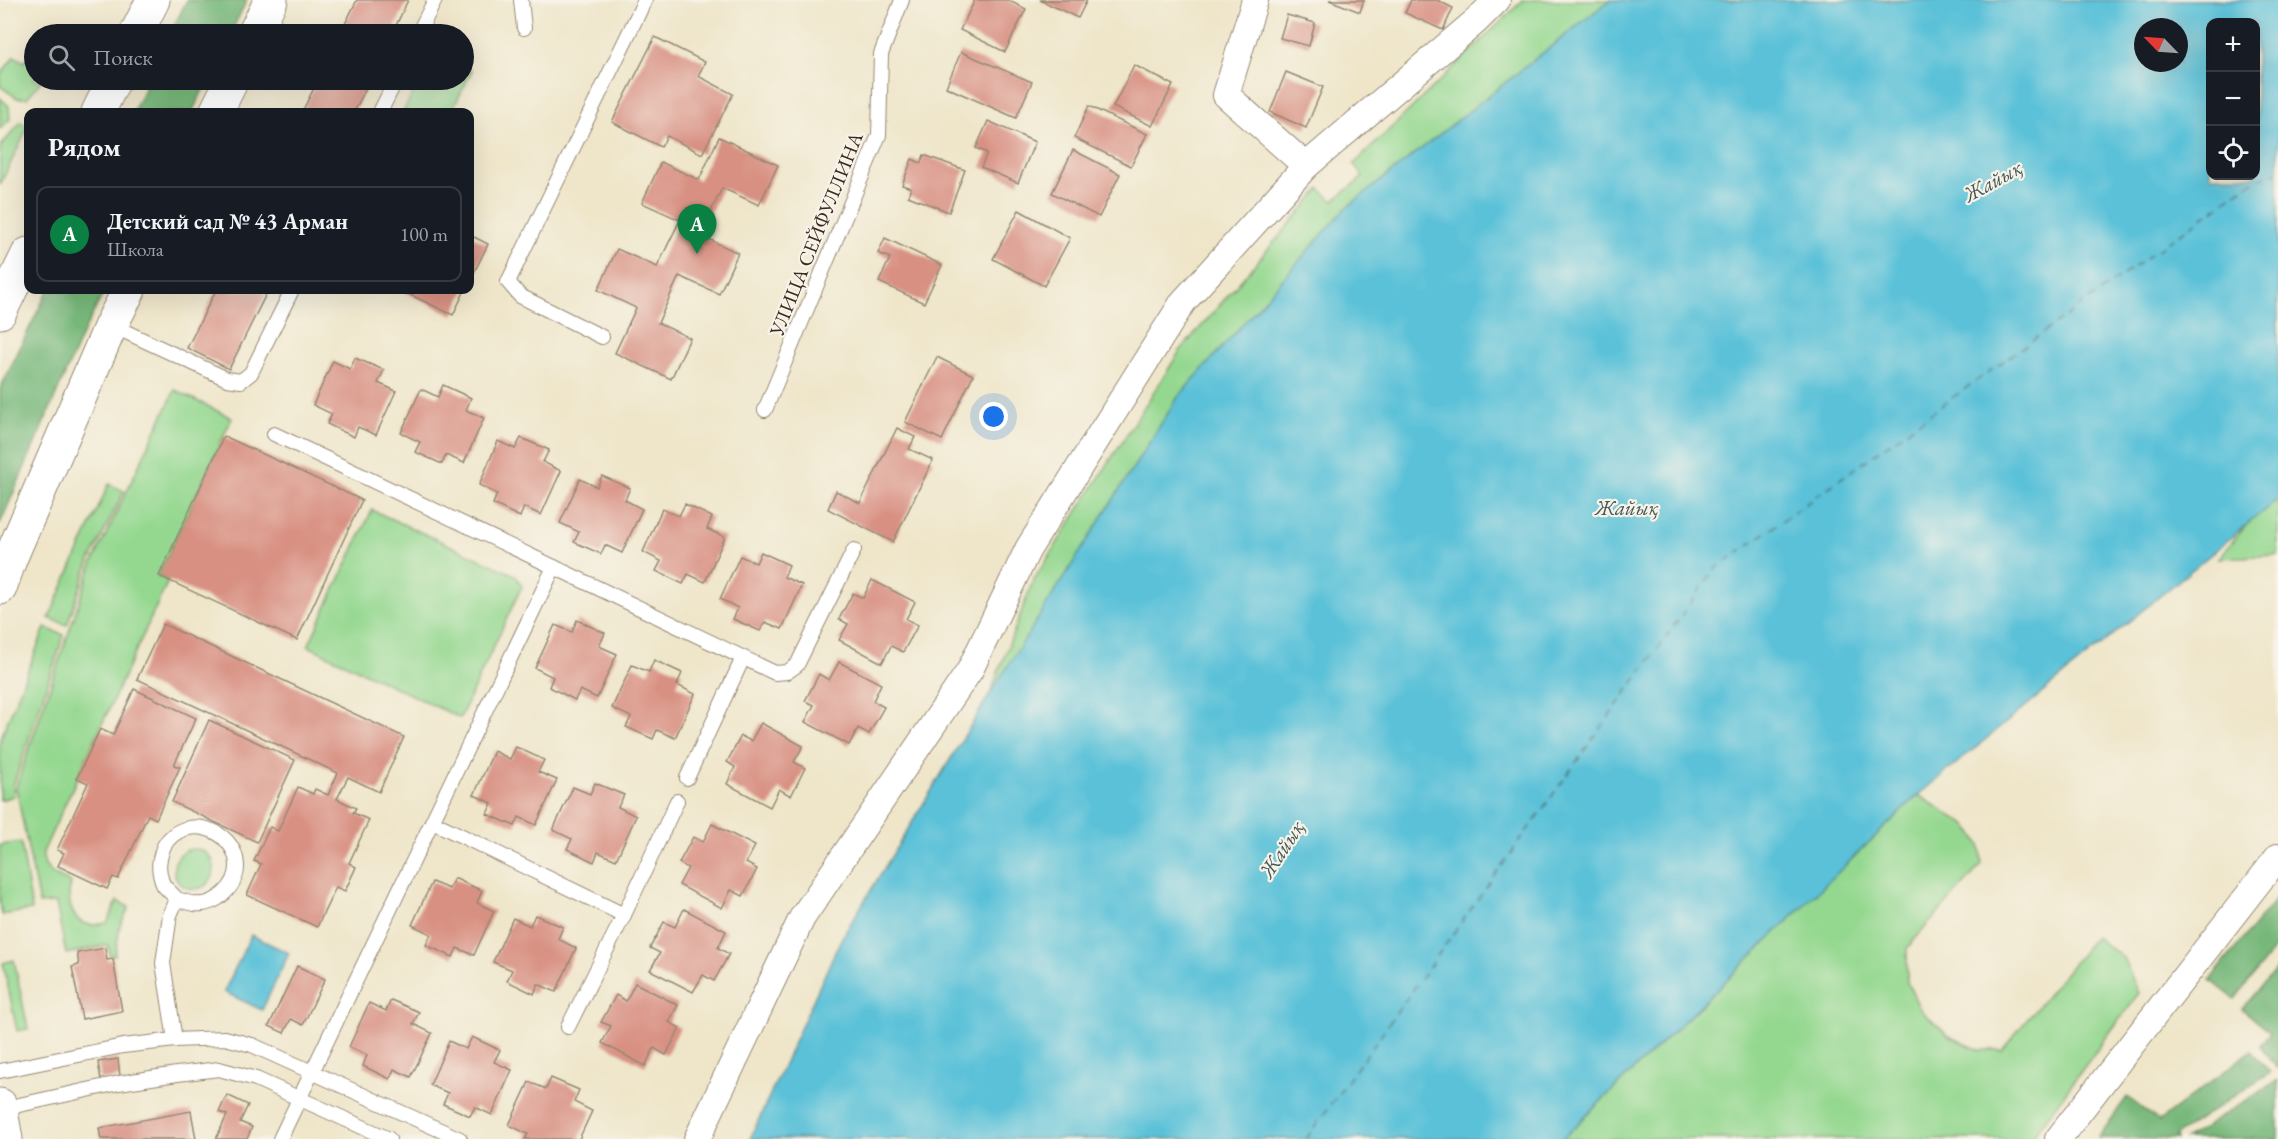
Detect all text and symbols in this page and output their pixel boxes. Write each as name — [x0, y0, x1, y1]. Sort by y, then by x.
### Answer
north arrow — [2134, 18, 2188, 72]
map controls — [2206, 18, 2260, 180]
button: + — [2206, 18, 2260, 72]
search box — [24, 24, 474, 90]
icon: search — [45, 41, 78, 74]
text: Поиск — [93, 43, 153, 72]
button: − — [2206, 72, 2260, 126]
button: locate — [2206, 126, 2260, 180]
street label: УЛИЦА СЕЙФУЛЛИНА — [763, 128, 869, 341]
text: Рядом — [48, 130, 121, 164]
water label: Жайық — [1957, 153, 2028, 209]
pin: A — [678, 204, 716, 254]
text: Детский сад № 43 Арман — [107, 207, 348, 236]
text: A — [62, 221, 77, 247]
text: 100 m — [400, 221, 448, 247]
text: Школа — [107, 236, 164, 262]
your location — [979, 402, 1008, 431]
water label: Жайық — [1594, 494, 1659, 521]
water label: Жайық — [1252, 814, 1310, 884]

